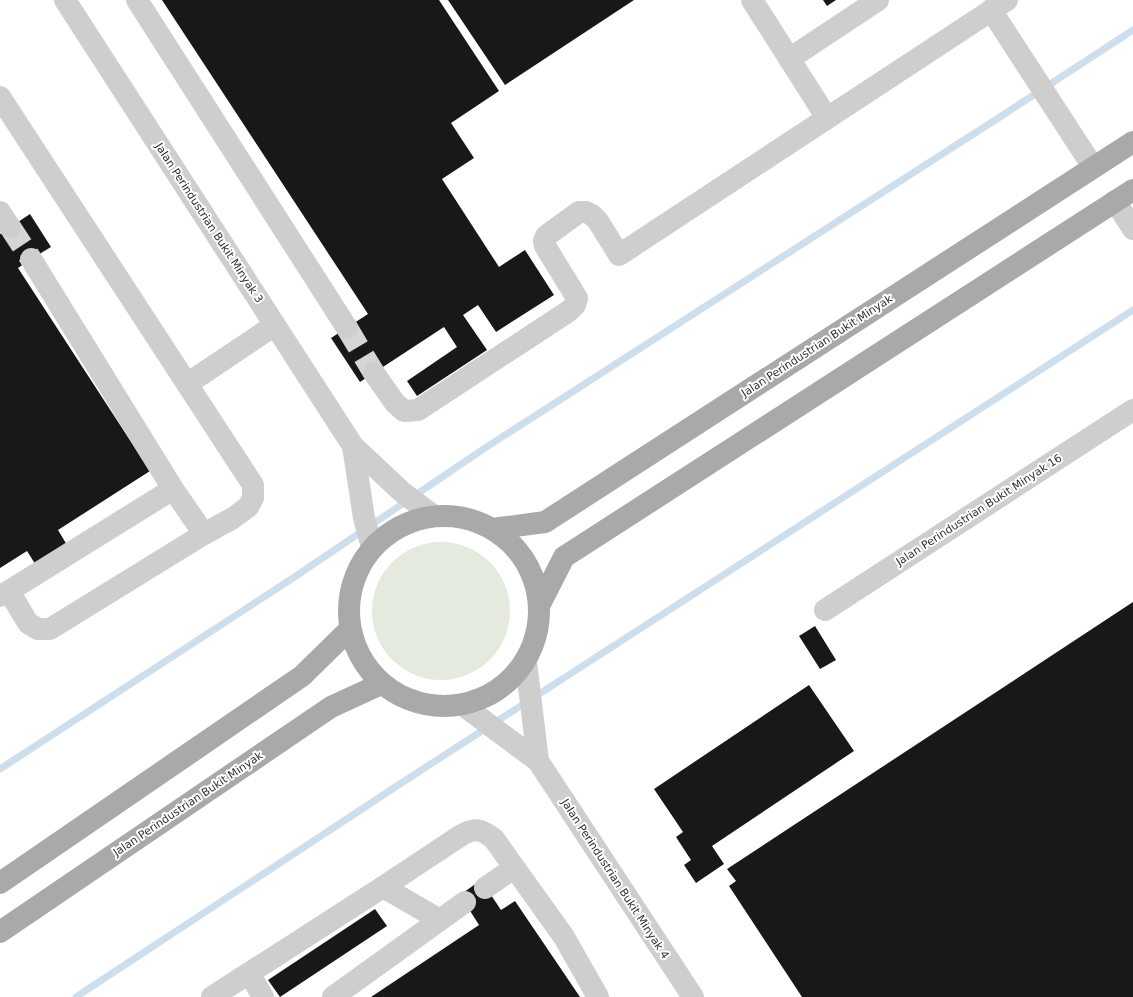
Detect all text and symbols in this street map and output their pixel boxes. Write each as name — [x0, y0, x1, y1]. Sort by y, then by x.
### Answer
street label: Jalan Perindustrian Bukit Minyak 3 — [152, 140, 266, 305]
street label: Jalan Perindustrian Bukit Minyak — [738, 292, 895, 400]
street label: Jalan Perindustrian Bukit Minyak 16 — [893, 451, 1064, 569]
street label: Jalan Perindustrian Bukit Minyak — [110, 749, 266, 860]
street label: Jalan Perindustrian Bukit Minyak 4 — [558, 796, 672, 961]

